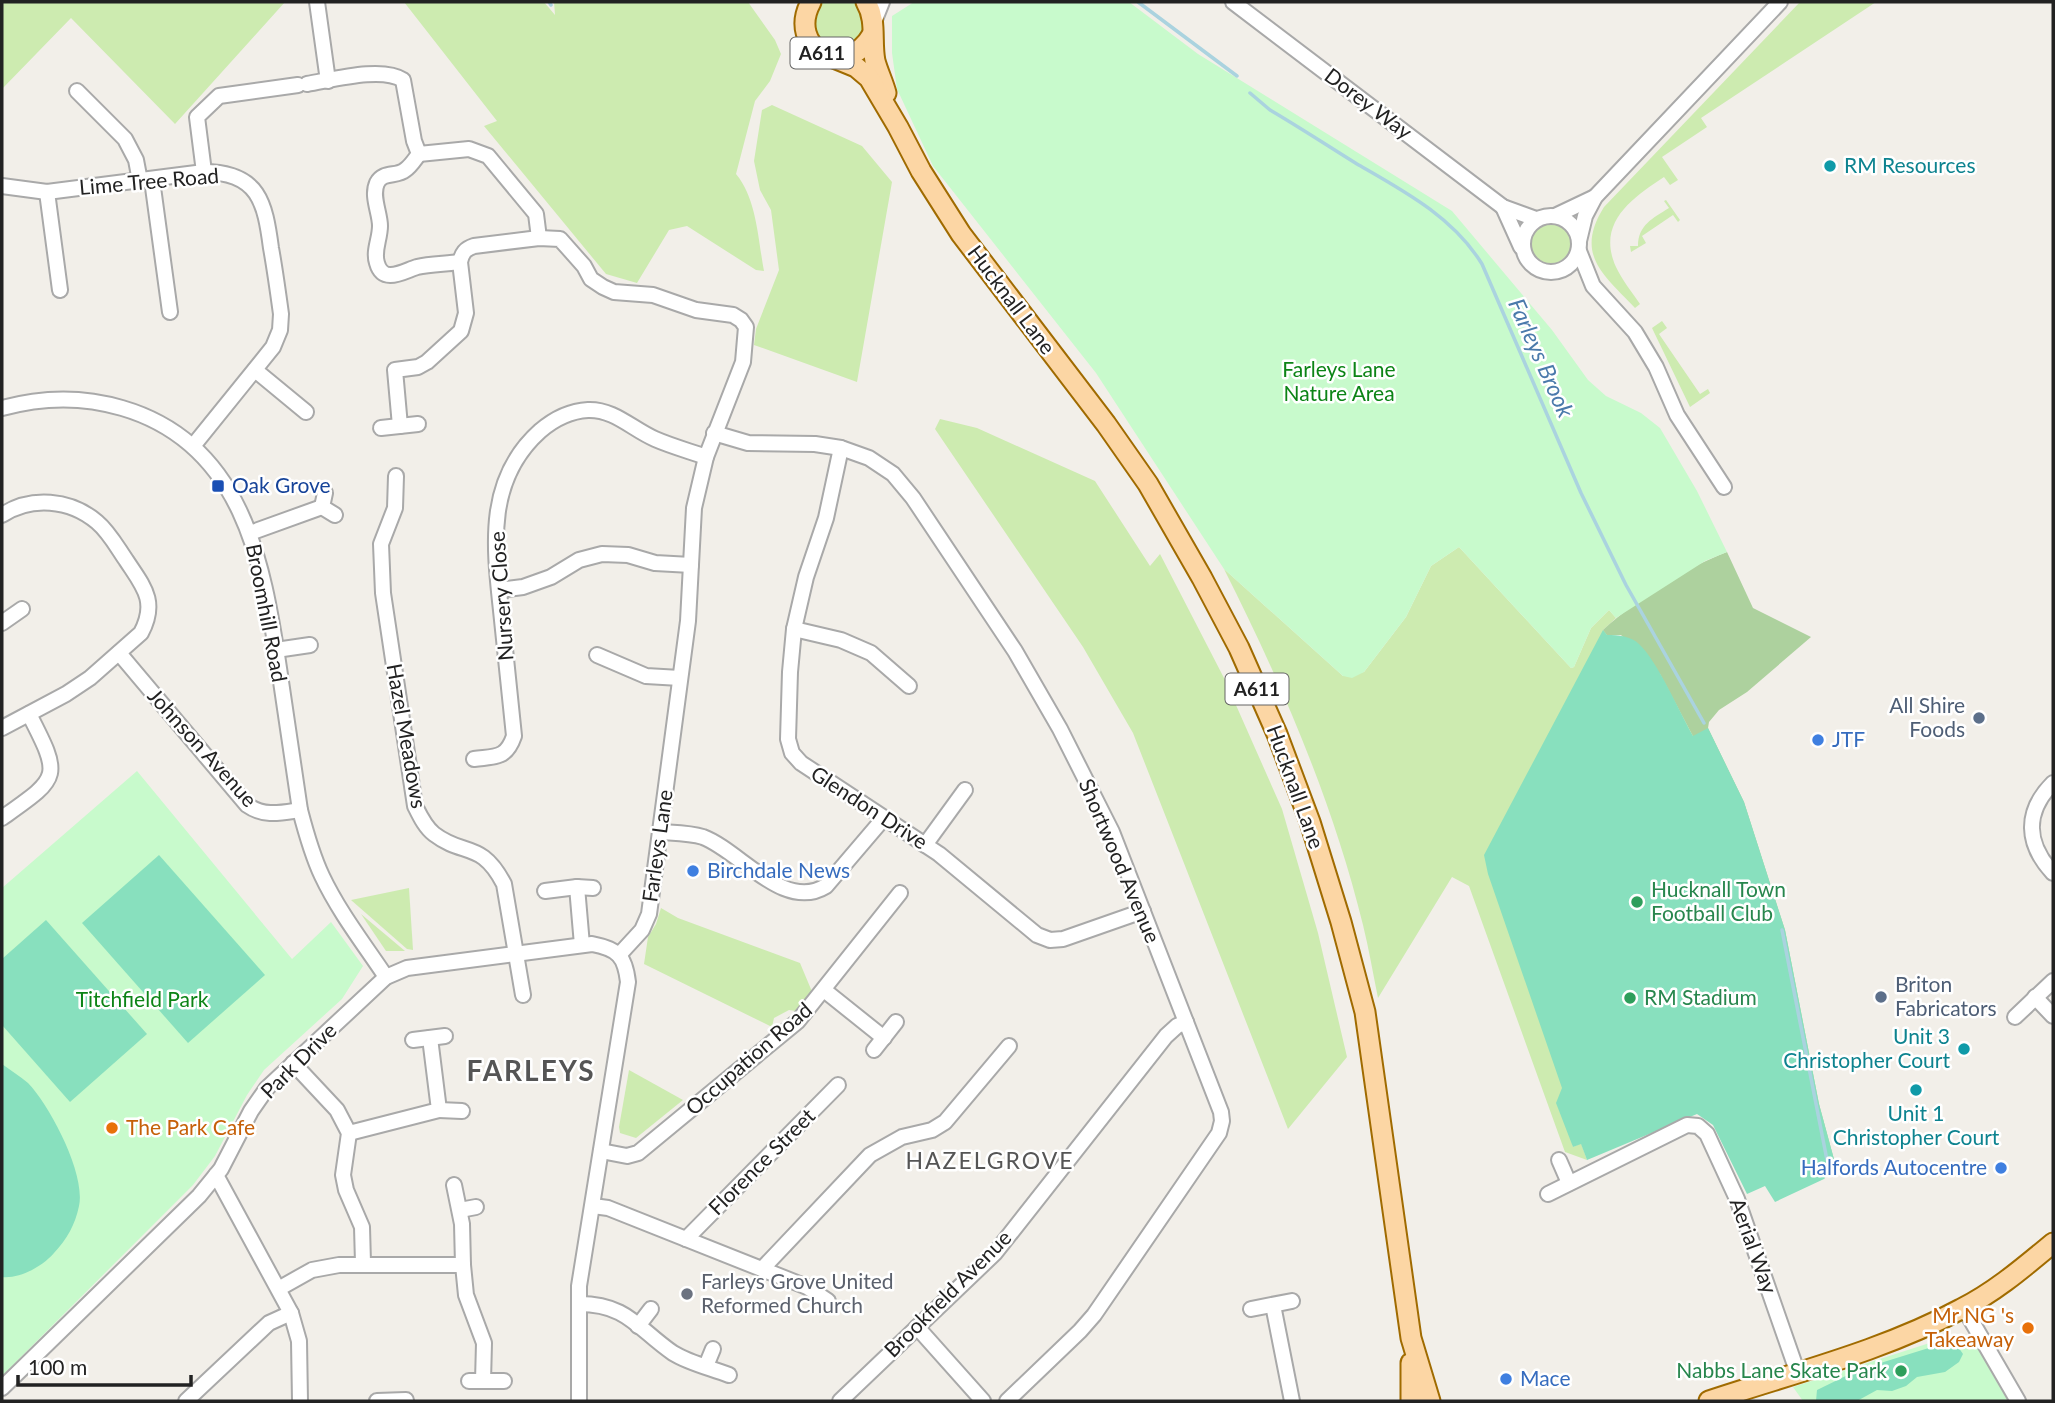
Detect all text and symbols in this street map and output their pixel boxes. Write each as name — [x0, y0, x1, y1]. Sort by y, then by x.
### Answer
road number: A611 — [790, 38, 854, 68]
street label: Dorey Way — [1320, 62, 1418, 144]
place label: RM Resources — [1844, 152, 1976, 177]
marker: RM Resources — [1822, 158, 1838, 174]
street label: Lime Tree Road — [78, 162, 220, 199]
street label: Hucknall Lane — [963, 240, 1061, 358]
water label: Farleys Brook — [1503, 294, 1581, 423]
park label: Farleys Lane Nature Area — [1282, 356, 1396, 405]
place label: Oak Grove — [232, 472, 331, 497]
marker: Oak Grove — [210, 478, 226, 494]
street label: Nursery Close — [484, 531, 517, 662]
street label: Broomhill Road — [242, 541, 293, 684]
street label: Hazel Meadows — [382, 661, 433, 810]
road number: A611 — [1226, 674, 1288, 704]
street label: Johnson Avenue — [143, 683, 263, 811]
place label: All Shire Foods — [1889, 692, 1965, 741]
marker: All Shire Foods — [1971, 710, 1987, 726]
street label: Hucknall Lane — [1262, 721, 1330, 852]
place label: JTF — [1832, 726, 1865, 751]
marker: JTF — [1810, 732, 1826, 748]
street label: Glendon Drive — [807, 760, 933, 854]
street label: Shortwood Avenue — [1074, 774, 1166, 946]
street label: Farleys Lane — [636, 788, 677, 904]
place label: Birchdale News — [707, 857, 850, 882]
marker: Birchdale News — [685, 863, 701, 879]
place label: Hucknall Town Football Club — [1651, 876, 1786, 925]
marker: Hucknall Town Football Club — [1629, 894, 1645, 910]
place label: Briton Fabricators — [1895, 971, 1997, 1020]
place label: RM Stadium — [1644, 984, 1757, 1009]
park label: Titchfield Park — [76, 986, 209, 1011]
marker: Briton Fabricators — [1873, 989, 1889, 1005]
marker: RM Stadium — [1622, 990, 1638, 1006]
street label: Occupation Road — [680, 996, 816, 1119]
street label: Park Drive — [255, 1017, 341, 1103]
place label: Unit 3 Christopher Court — [1783, 1023, 1950, 1072]
marker: Unit 3 Christopher Court — [1956, 1041, 1972, 1057]
district label: FARLEYS — [466, 1053, 596, 1087]
marker: Unit 1 Christopher Court — [1908, 1082, 1924, 1098]
place label: Unit 1 Christopher Court — [1833, 1100, 2000, 1149]
street label: Florence Street — [703, 1102, 820, 1219]
place label: The Park Cafe — [126, 1114, 255, 1139]
marker: The Park Cafe — [104, 1120, 120, 1136]
district label: HAZELGROVE — [905, 1146, 1075, 1174]
place label: Halfords Autocentre — [1801, 1154, 1987, 1179]
marker: Halfords Autocentre — [1993, 1160, 2009, 1176]
street label: Aerial Way — [1726, 1194, 1783, 1297]
street label: Brookfield Avenue — [878, 1224, 1016, 1362]
place label: Farleys Grove United Reformed Church — [701, 1268, 894, 1317]
marker: Farleys Grove United Reformed Church — [679, 1286, 695, 1302]
place label: Mr NG 's Takeaway — [1925, 1302, 2014, 1351]
marker: Mr NG 's Takeaway — [2020, 1320, 2036, 1336]
scale bar — [18, 1344, 191, 1388]
text: 100 m — [28, 1354, 87, 1379]
place label: Nabbs Lane Skate Park — [1676, 1357, 1887, 1382]
marker: Nabbs Lane Skate Park — [1893, 1363, 1909, 1379]
place label: Mace — [1520, 1365, 1571, 1390]
marker: Mace — [1498, 1371, 1514, 1387]

